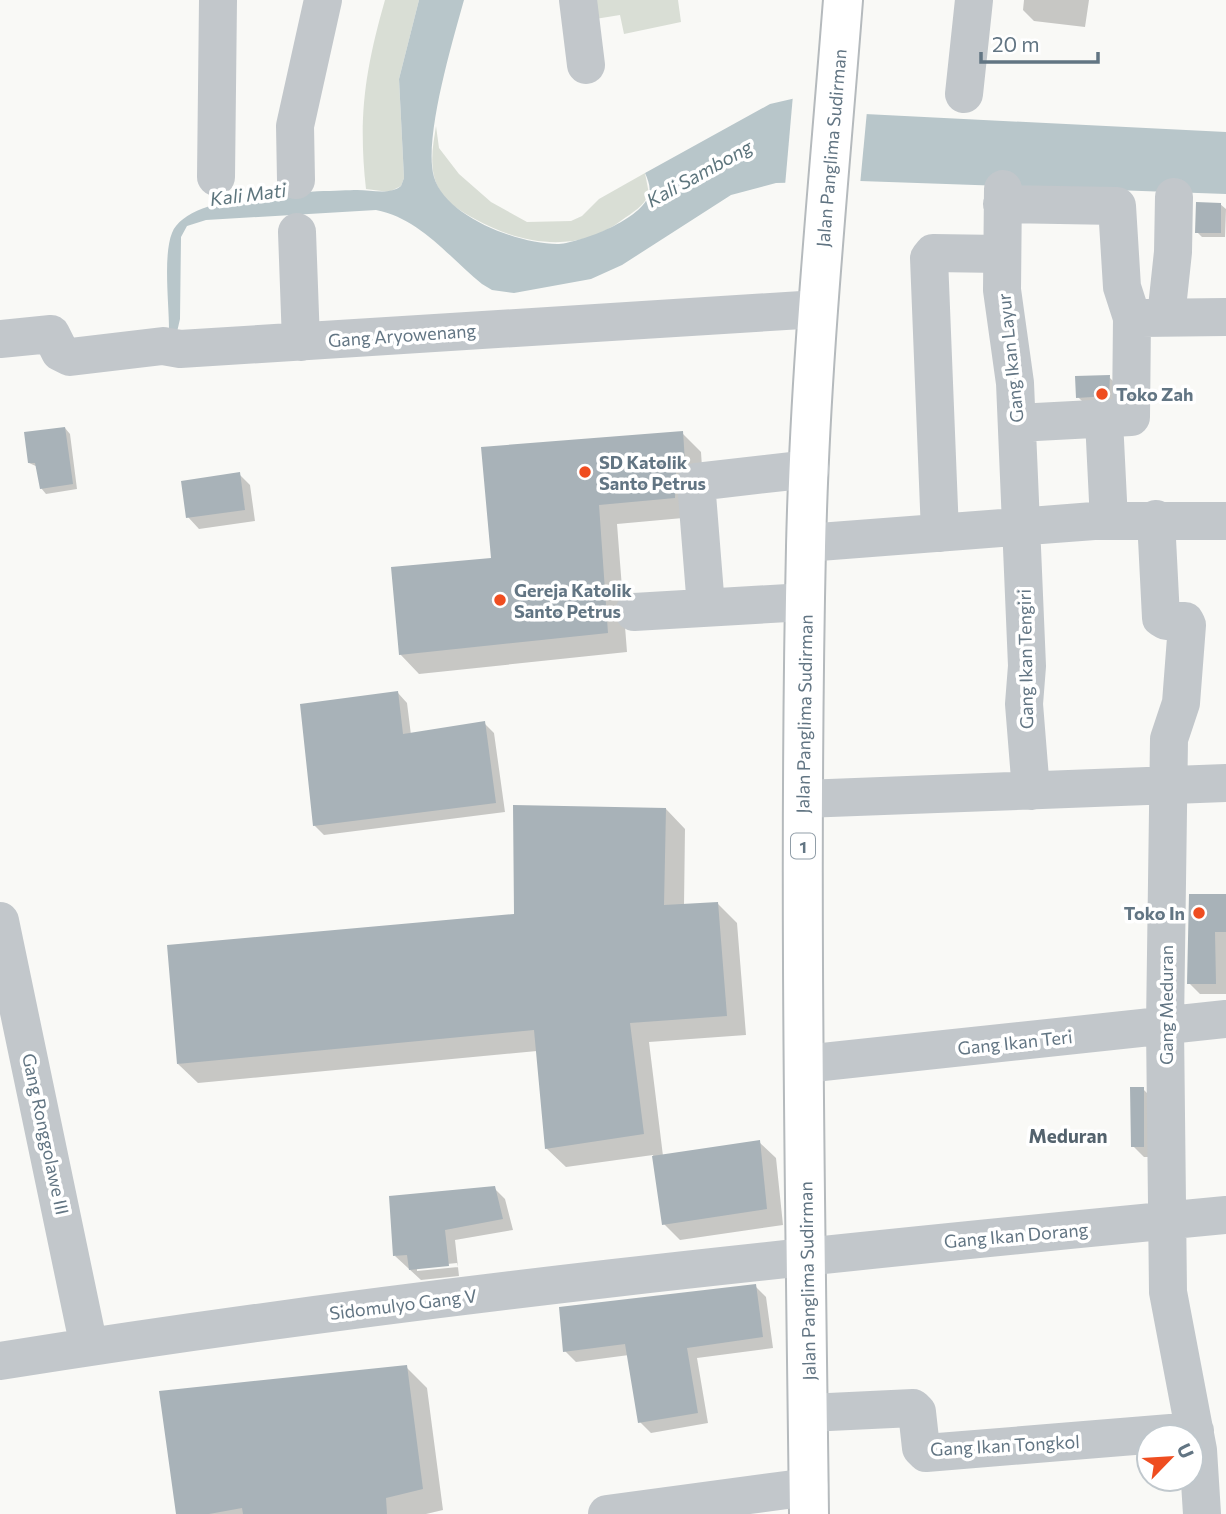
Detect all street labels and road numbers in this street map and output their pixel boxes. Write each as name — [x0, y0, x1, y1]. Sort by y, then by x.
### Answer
street label: Jalan Panglima Sudirman — [811, 48, 851, 248]
street label: Gang Ikan Layur — [992, 292, 1028, 424]
street label: Gang Aryowenang — [327, 319, 477, 351]
street label: Gang Ikan Tengiri — [1013, 589, 1037, 729]
street label: Jalan Panglima Sudirman — [791, 614, 817, 814]
road number: 1 — [791, 834, 815, 859]
street label: Gang Meduran — [1155, 945, 1177, 1065]
street label: Gang Ikan Teri — [956, 1025, 1074, 1059]
street label: Gang Ronggolawe III — [18, 1051, 74, 1217]
street label: Jalan Panglima Sudirman — [794, 1181, 820, 1381]
street label: Gang Ikan Dorang — [943, 1218, 1089, 1252]
street label: Sidomulyo Gang V — [328, 1284, 478, 1324]
street label: Gang Ikan Tongkol — [930, 1430, 1080, 1460]

